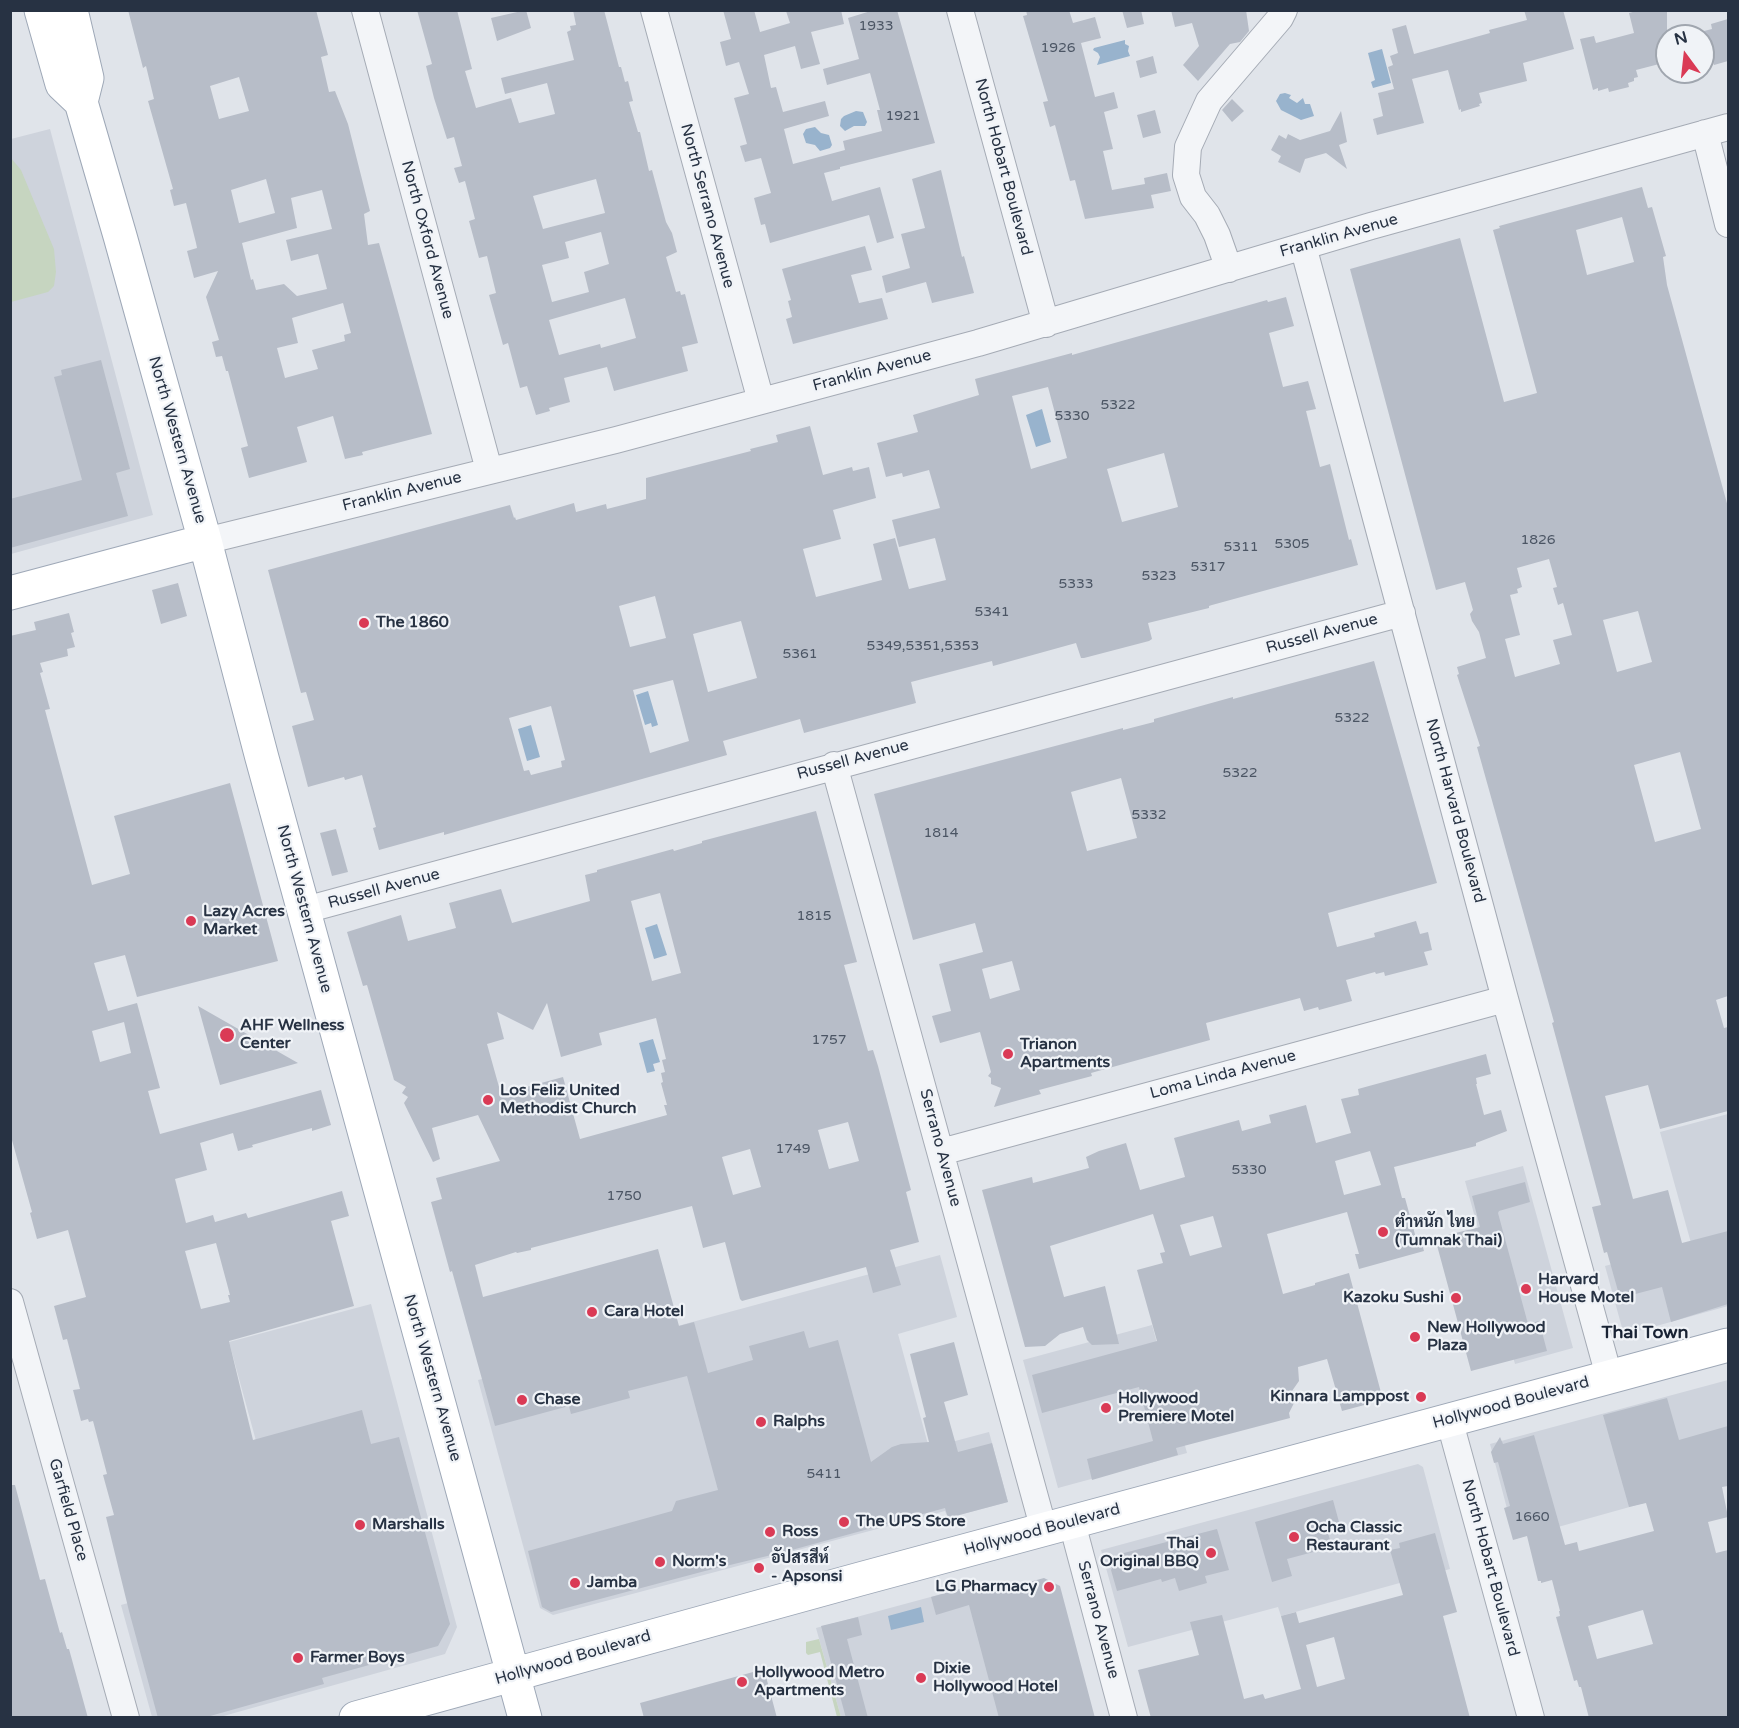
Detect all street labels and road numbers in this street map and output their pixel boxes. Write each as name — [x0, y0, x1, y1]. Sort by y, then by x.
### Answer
street label: North Hobart Boulevard — [970, 76, 1036, 258]
street label: North Serrano Avenue — [676, 122, 738, 290]
street label: North Oxford Avenue — [397, 159, 457, 321]
street label: Franklin Avenue — [1278, 210, 1400, 262]
street label: Franklin Avenue — [811, 346, 933, 396]
street label: North Western Avenue — [144, 354, 210, 526]
street label: Franklin Avenue — [340, 468, 464, 516]
street label: Russell Avenue — [1264, 610, 1380, 658]
street label: North Harvard Boulevard — [1421, 717, 1489, 905]
street label: Russell Avenue — [795, 736, 911, 784]
street label: North Western Avenue — [272, 823, 336, 995]
street label: Russell Avenue — [326, 865, 442, 913]
street label: Loma Linda Avenue — [1148, 1046, 1298, 1104]
street label: Serrano Avenue — [915, 1087, 965, 1209]
street label: North Western Avenue — [399, 1292, 465, 1464]
street label: Hollywood Boulevard — [1431, 1373, 1591, 1433]
street label: Garfield Place — [44, 1456, 92, 1564]
street label: North Hobart Boulevard — [1457, 1477, 1523, 1659]
street label: Hollywood Boulevard — [962, 1500, 1122, 1560]
street label: Serrano Avenue — [1073, 1559, 1123, 1681]
street label: Hollywood Boulevard — [493, 1627, 653, 1689]

